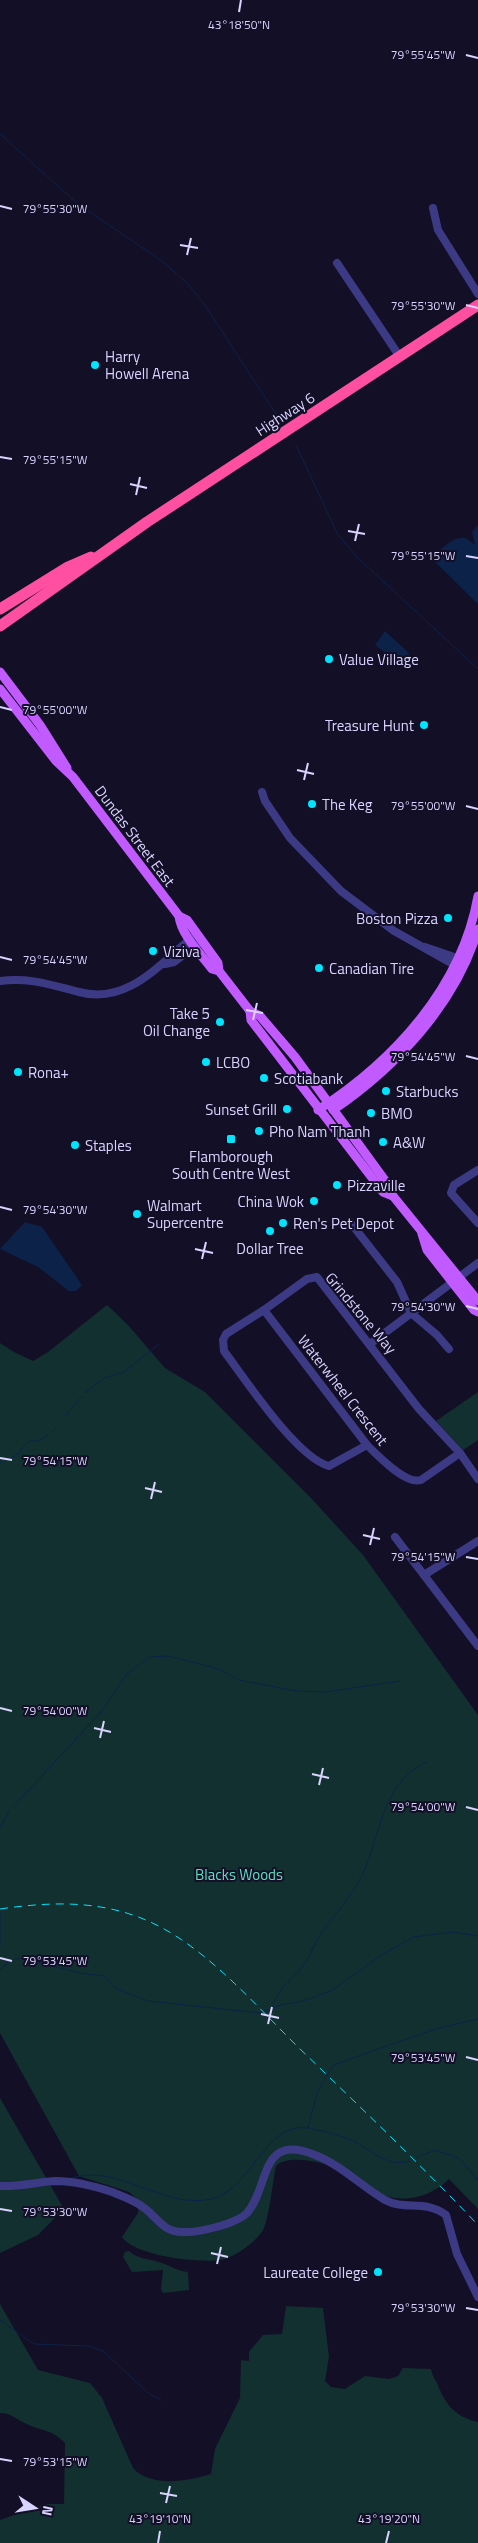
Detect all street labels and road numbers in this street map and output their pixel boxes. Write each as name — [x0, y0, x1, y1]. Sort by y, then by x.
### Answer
street label: Highway 6 — [251, 386, 319, 442]
street label: Dundas Street East — [89, 781, 181, 892]
street label: Grindstone Way — [320, 1267, 402, 1359]
street label: Waterwheel Crescent — [292, 1330, 394, 1451]

